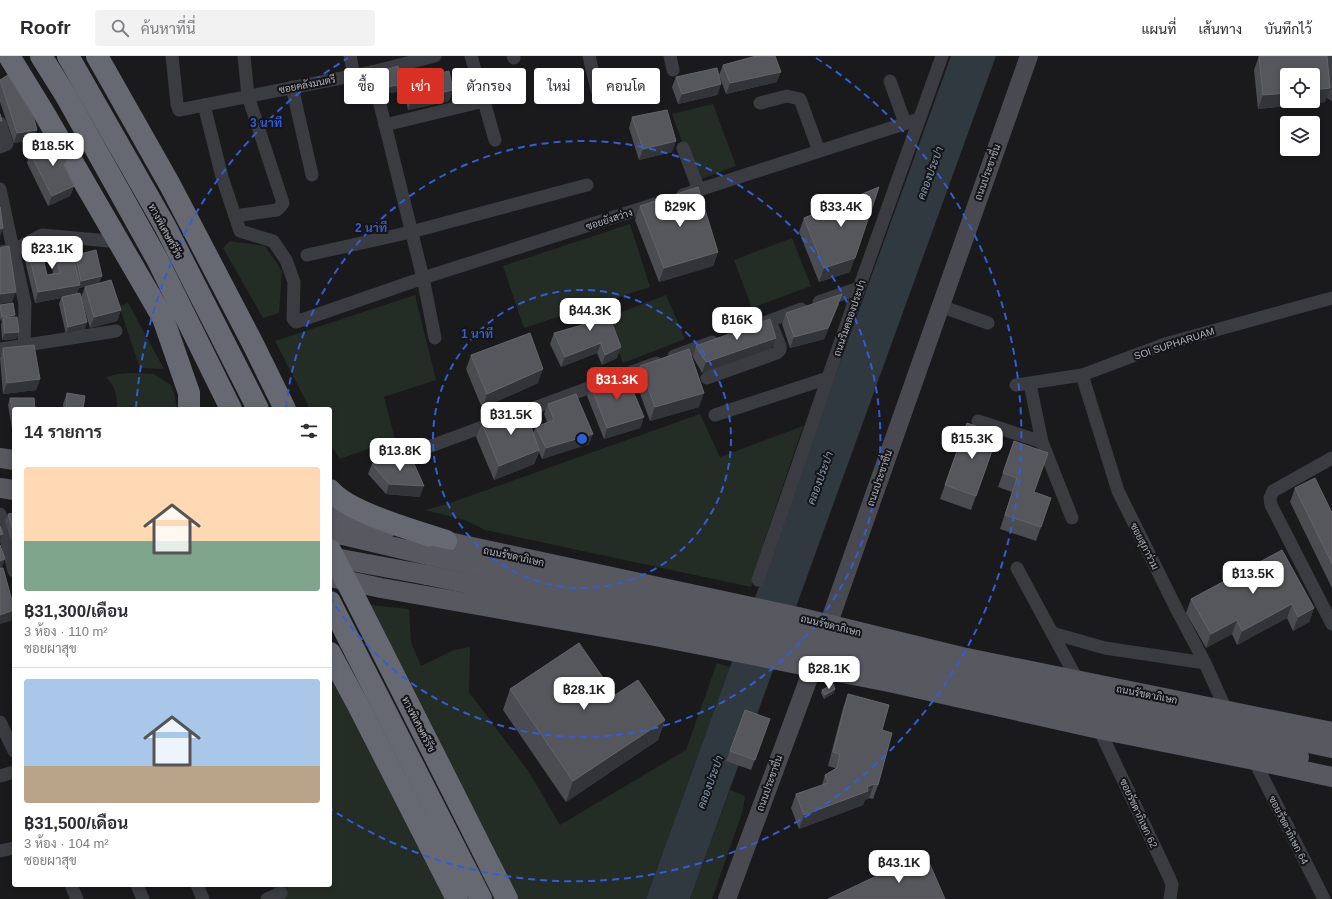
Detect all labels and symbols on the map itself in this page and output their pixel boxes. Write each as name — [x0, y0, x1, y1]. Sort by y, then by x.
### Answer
street label: ซอยคลังมนตรี — [278, 73, 337, 95]
text: 3 นาที — [250, 115, 282, 130]
pin: ฿18.5K — [20, 133, 86, 167]
street label: ถนนประชาชื่น — [969, 142, 1003, 202]
water label: คลองประปา — [915, 145, 945, 201]
pin: ฿29K — [656, 194, 704, 228]
pin: ฿33.4K — [808, 194, 874, 228]
street label: ทางพิเศษศรีรัช — [146, 201, 186, 261]
street label: ซอยยังสว่าง — [584, 206, 634, 232]
text: 2 นาที — [355, 220, 387, 235]
pin: ฿23.1K — [19, 236, 85, 270]
street label: ถนนริมคลองประปา — [831, 278, 868, 358]
pin: ฿44.3K — [557, 298, 623, 332]
pin: ฿16K — [713, 307, 761, 341]
street label: SOI SUPHARUAM — [1133, 325, 1216, 362]
text: 1 นาที — [461, 326, 493, 341]
pin: ฿31.3K — [584, 367, 650, 401]
pin: ฿31.5K — [478, 402, 544, 436]
pin: ฿15.3K — [939, 426, 1005, 460]
centre of rings — [575, 432, 589, 446]
pin: ฿13.8K — [367, 438, 433, 472]
street label: ถนนประชาชื่น — [862, 448, 894, 508]
water label: คลองประปา — [805, 450, 835, 506]
street label: ซอยสุภาร่วม — [1126, 521, 1162, 572]
street label: ถนนรัชดาภิเษก — [482, 544, 546, 568]
pin: ฿13.5K — [1220, 561, 1286, 595]
street label: ถนนรัชดาภิเษก — [799, 612, 863, 638]
pin: ฿28.1K — [796, 656, 862, 690]
pin: ฿28.1K — [551, 677, 617, 711]
street label: ถนนรัชดาภิเษก — [1115, 682, 1179, 706]
street label: ทางพิเศษศรีรัช — [400, 694, 438, 754]
street label: ถนนประชาชื่น — [751, 753, 785, 813]
water label: คลองประปา — [695, 754, 725, 810]
street label: ซอยรัชดาภิเษก 62 — [1118, 776, 1160, 850]
street label: ซอยรัชดาภิเษก 64 — [1267, 794, 1312, 867]
pin: ฿43.1K — [866, 850, 932, 884]

